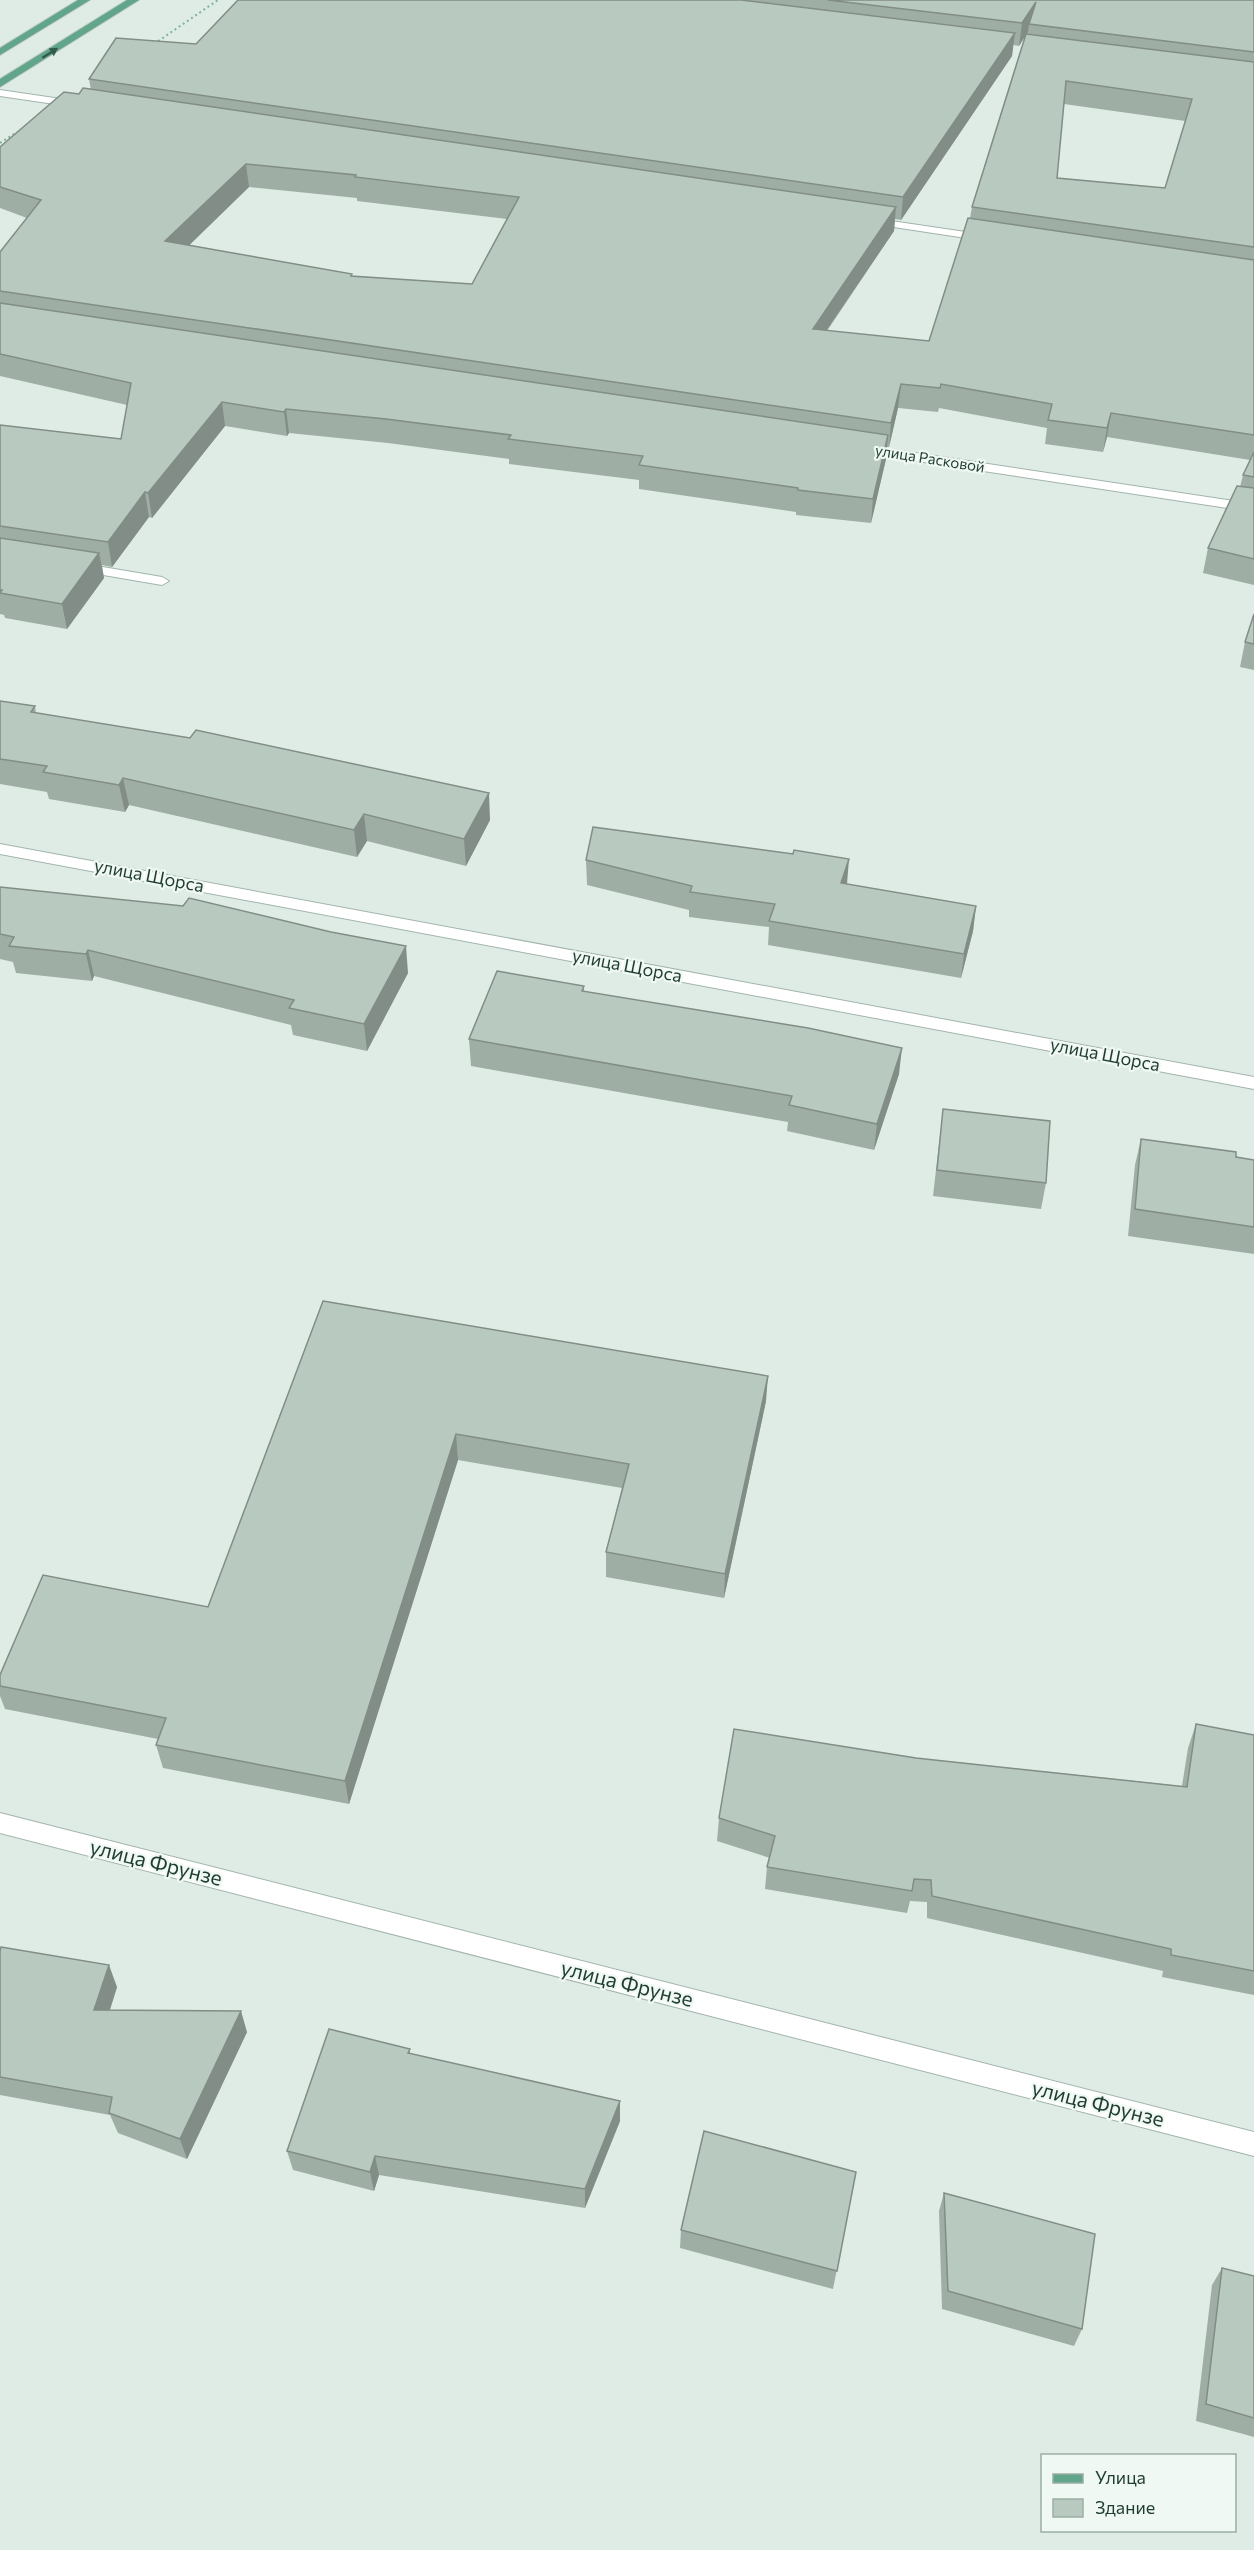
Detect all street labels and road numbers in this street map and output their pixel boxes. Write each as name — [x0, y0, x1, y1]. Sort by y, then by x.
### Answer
street label: улица Расковой — [874, 440, 986, 476]
street label: улица Щорса — [92, 854, 206, 896]
street label: улица Щорса — [570, 944, 684, 986]
street label: улица Щорса — [1048, 1033, 1162, 1075]
street label: улица Фрунзе — [88, 1833, 225, 1890]
street label: улица Фрунзе — [559, 1954, 696, 2011]
street label: улица Фрунзе — [1030, 2074, 1167, 2131]

